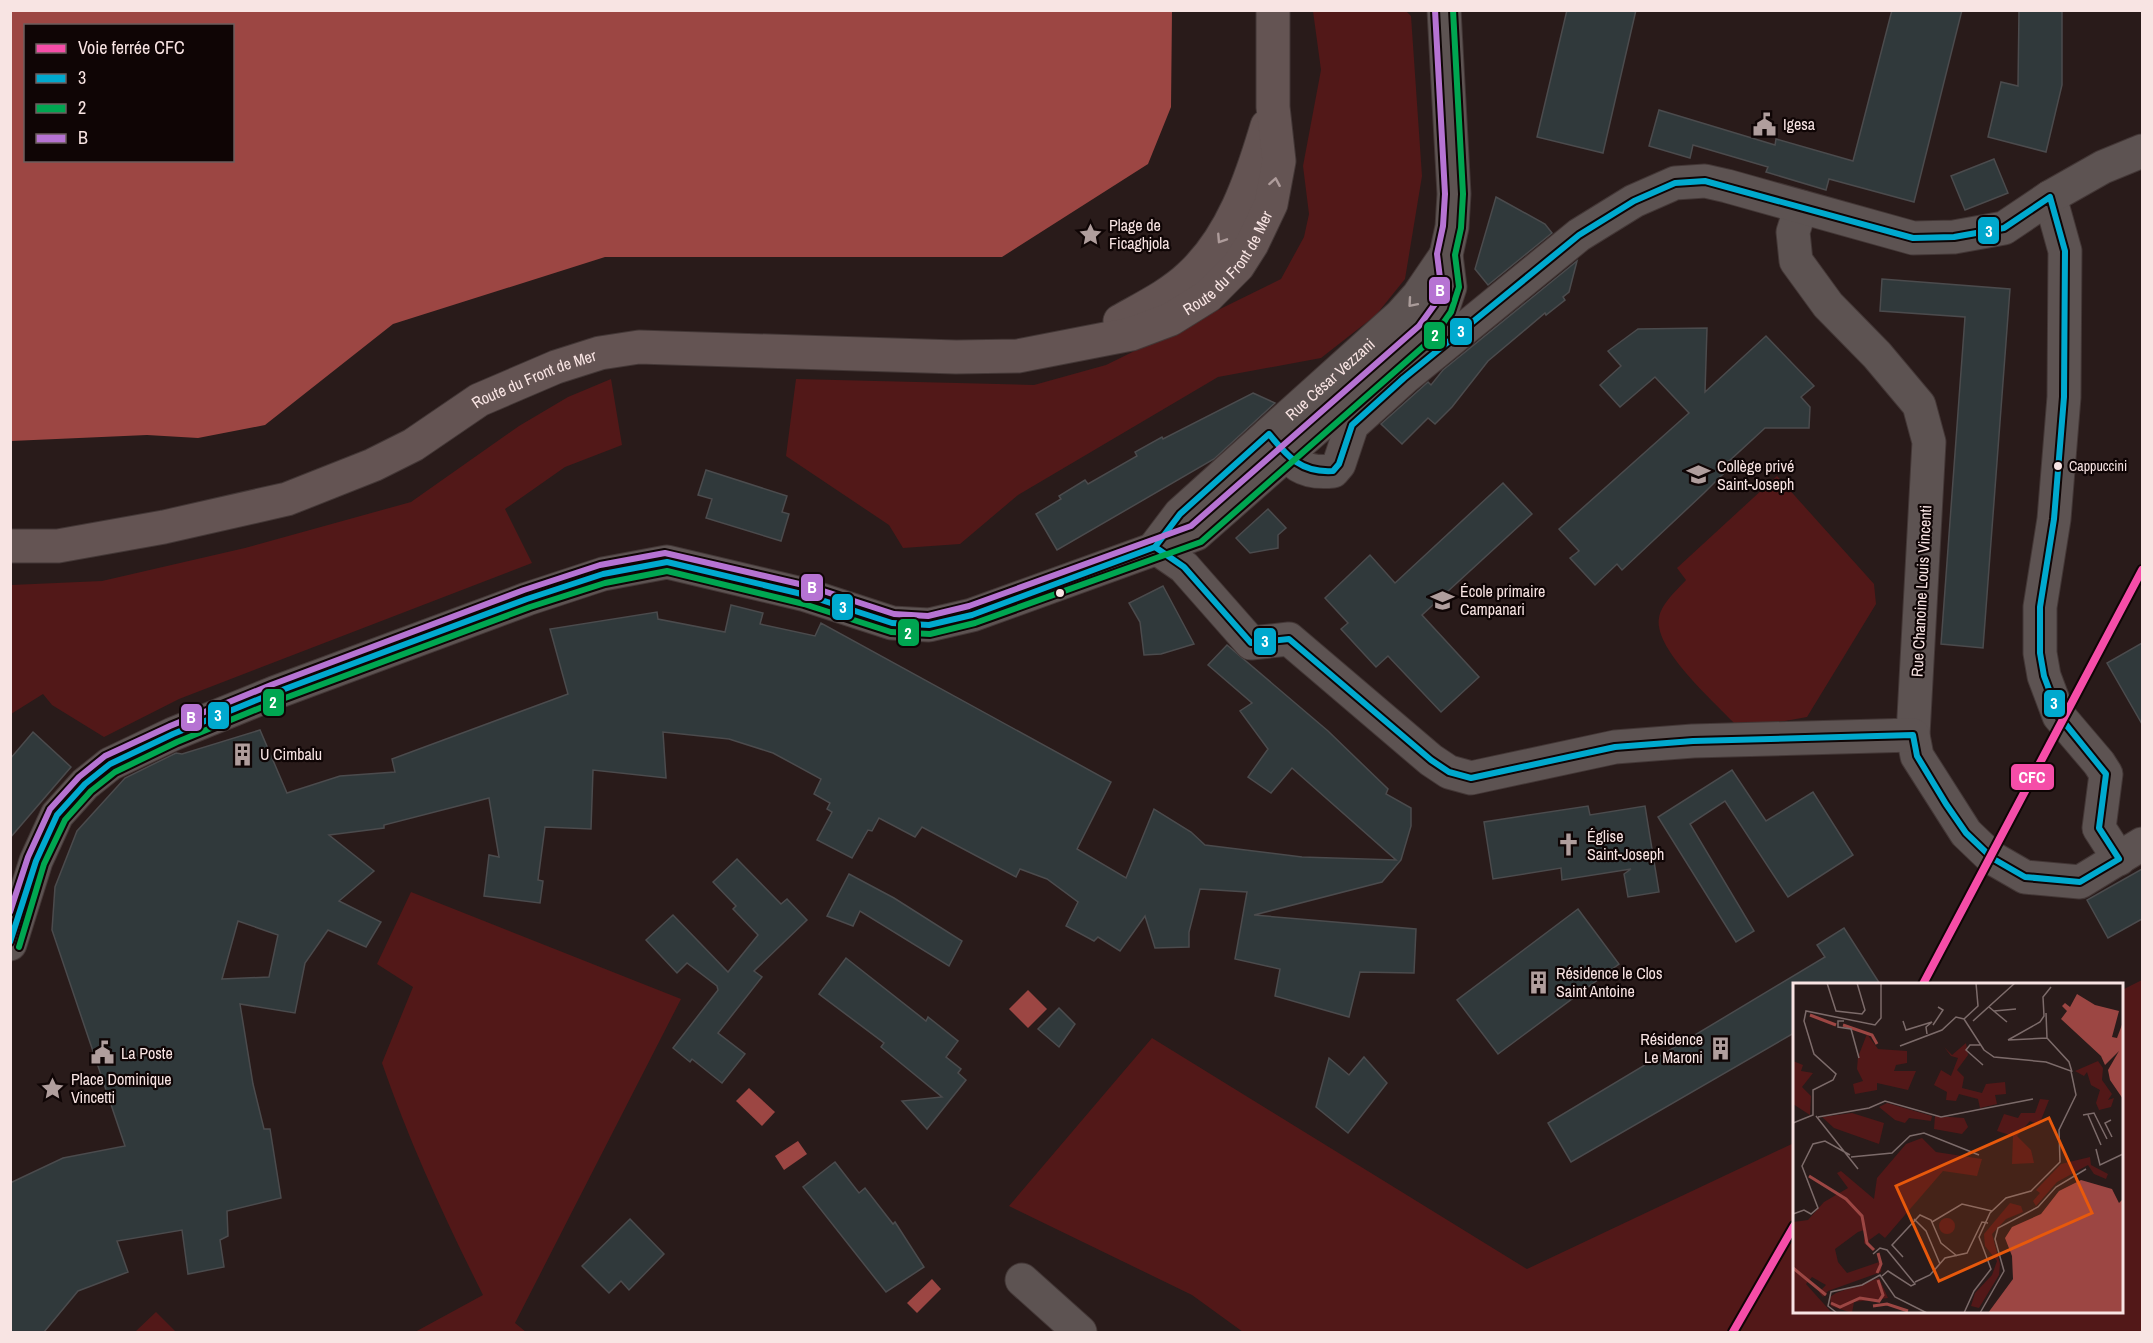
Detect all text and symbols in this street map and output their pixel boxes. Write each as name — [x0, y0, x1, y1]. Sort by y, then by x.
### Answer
legend — [24, 24, 234, 162]
text: Voie ferrée CFC — [78, 35, 185, 60]
text: 3 — [78, 65, 86, 90]
text: 2 — [78, 95, 86, 120]
public building icon: Igesa — [1752, 111, 1778, 137]
place label: Igesa — [1783, 113, 1816, 135]
text: B — [78, 125, 88, 150]
one-way arrow — [1268, 177, 1281, 187]
street label: Route du Front de Mer — [1178, 207, 1278, 320]
place label: Plage de Ficaghjola — [1109, 214, 1170, 254]
line badge: 3 — [1977, 216, 2000, 245]
text: 3 — [1985, 220, 1993, 242]
place icon: Plage de Ficaghjola — [1078, 221, 1104, 247]
one-way arrow — [1216, 233, 1228, 243]
line badge: B — [1428, 276, 1451, 305]
text: B — [1435, 279, 1445, 301]
one-way arrow — [1408, 296, 1419, 306]
line badge: 3 — [1449, 317, 1473, 346]
text: 3 — [1457, 320, 1465, 342]
line badge: 2 — [1423, 321, 1446, 350]
text: 2 — [1431, 324, 1439, 346]
street label: Rue César Vezzani — [1280, 333, 1379, 425]
street label: Route du Front de Mer — [467, 344, 599, 413]
place label: Collège privé Saint-Joseph — [1717, 455, 1794, 495]
place label: Cappuccini — [2069, 457, 2127, 475]
marker: Cappuccini — [2052, 460, 2064, 472]
school or university icon: Collège privé Saint-Joseph — [1686, 462, 1712, 488]
street label: Rue Chanoine Louis Vincenti — [1906, 505, 1936, 677]
line badge: B — [800, 573, 824, 602]
text: B — [807, 576, 817, 598]
place label: École primaire Campanari — [1460, 580, 1545, 620]
unlabelled marker — [1054, 587, 1066, 599]
school or university icon: École primaire Campanari — [1429, 587, 1455, 613]
line badge: 3 — [831, 593, 854, 621]
text: 3 — [839, 596, 847, 618]
line badge: 2 — [897, 618, 920, 647]
text: 2 — [904, 622, 912, 644]
line badge: 3 — [1253, 627, 1277, 656]
text: 3 — [1261, 630, 1269, 652]
line badge: 2 — [262, 688, 285, 717]
line badge: 3 — [2043, 689, 2066, 718]
text: 2 — [269, 691, 277, 713]
text: 3 — [2050, 692, 2058, 714]
line badge: 3 — [207, 701, 230, 730]
line badge: B — [180, 703, 203, 732]
text: 3 — [214, 704, 222, 726]
text: B — [186, 706, 196, 728]
building icon: U Cimbalu — [229, 741, 255, 767]
place label: U Cimbalu — [260, 743, 322, 765]
line badge: CFC — [2010, 763, 2055, 791]
text: CFC — [2019, 766, 2045, 788]
place label: Église Saint-Joseph — [1587, 825, 1664, 865]
church icon: Église Saint-Joseph — [1556, 832, 1582, 858]
place label: Résidence le Clos Saint Antoine — [1556, 962, 1662, 1002]
building icon: Résidence le Clos Saint Antoine — [1525, 969, 1551, 995]
inset map — [1793, 983, 2123, 1313]
place label: Résidence Le Maroni — [1640, 1028, 1703, 1068]
building icon: Résidence Le Maroni — [1708, 1035, 1734, 1061]
public building icon: La Poste — [90, 1040, 116, 1066]
place label: La Poste — [121, 1042, 173, 1064]
place label: Place Dominique Vincetti — [71, 1068, 172, 1108]
place icon: Place Dominique Vincetti — [40, 1075, 66, 1101]

